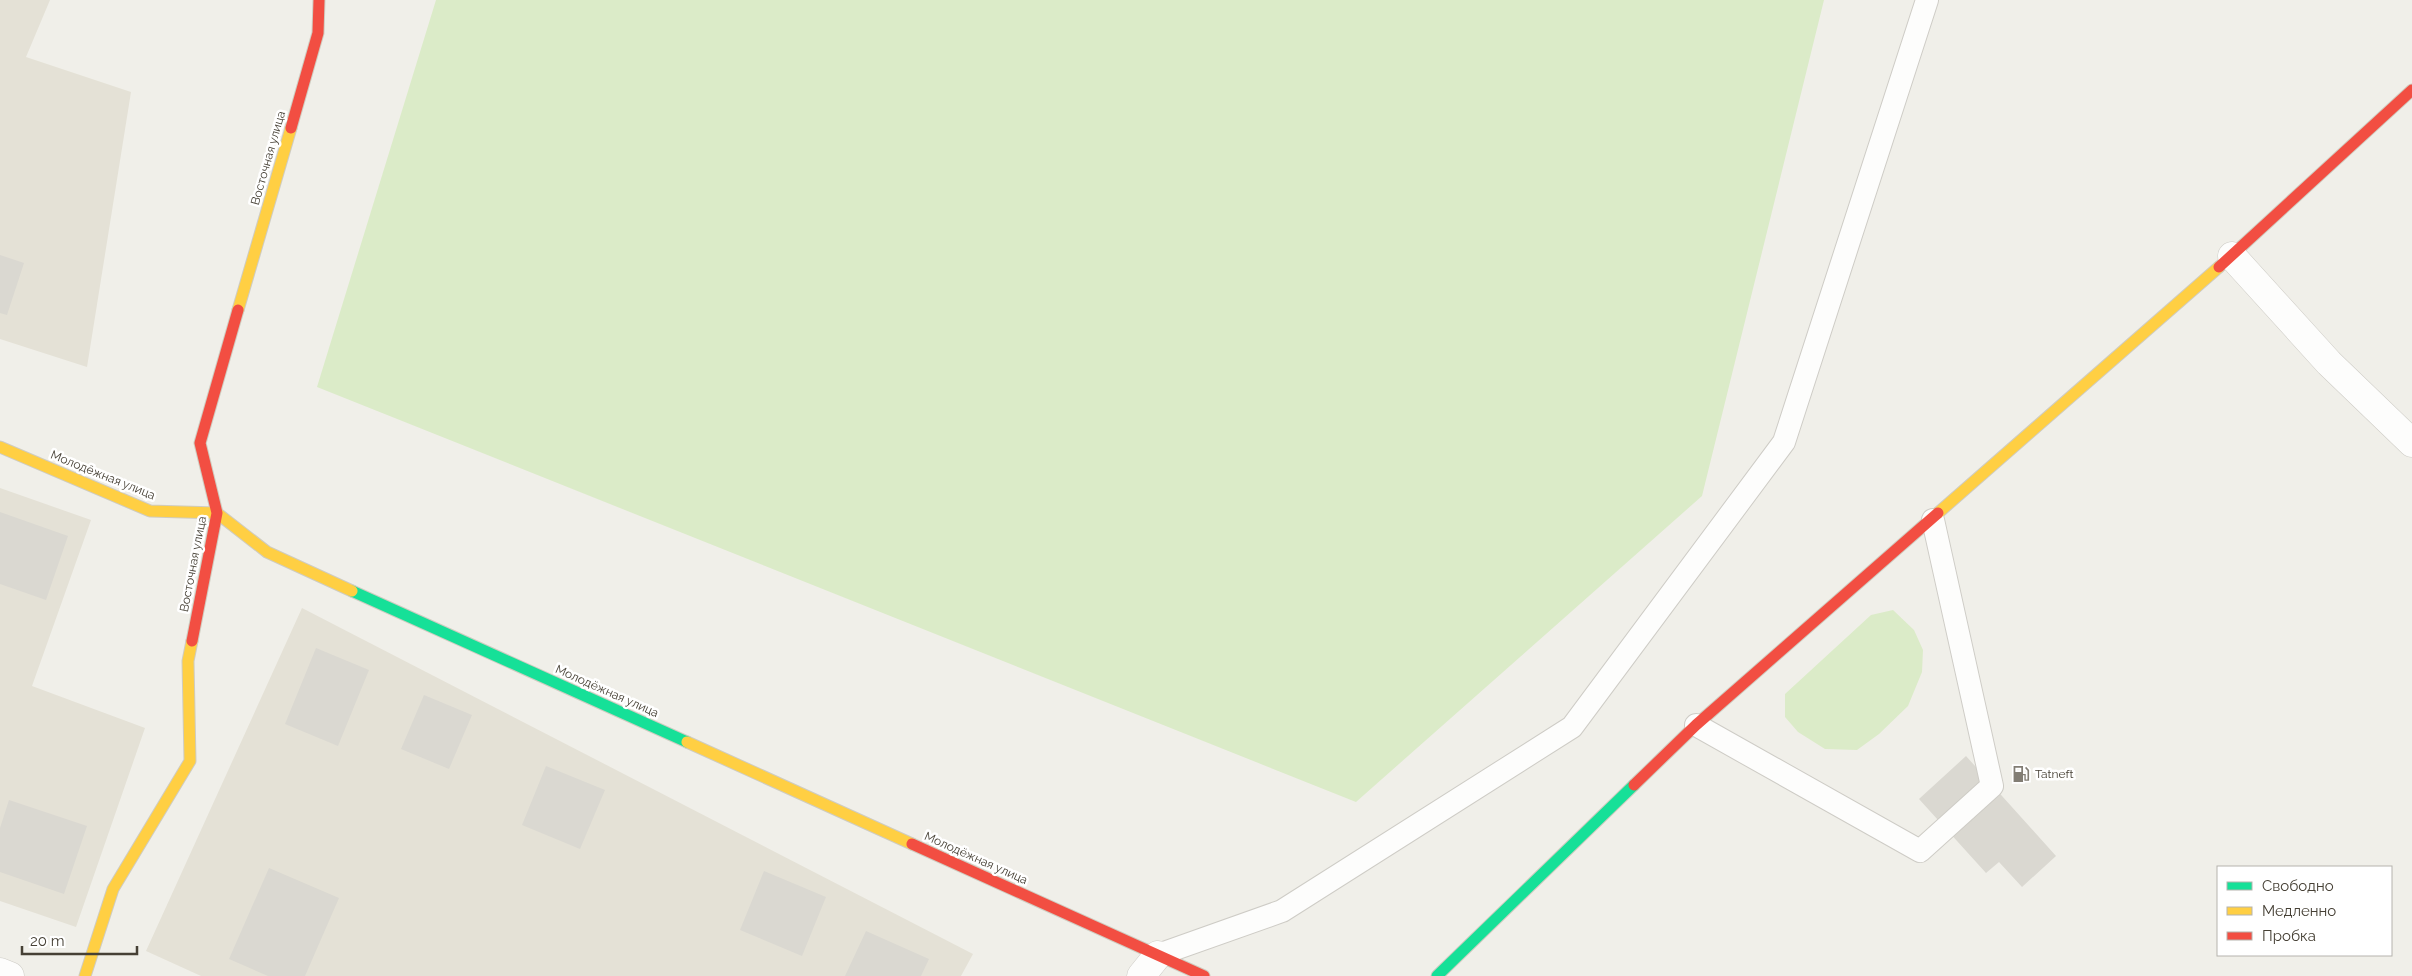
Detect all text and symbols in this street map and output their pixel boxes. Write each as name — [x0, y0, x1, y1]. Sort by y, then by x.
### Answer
street label: Восточная улица — [248, 109, 288, 207]
street label: Молодёжная улица — [49, 448, 157, 502]
street label: Восточная улица — [177, 515, 209, 613]
street label: Молодёжная улица — [553, 662, 661, 720]
fuel station icon: Tatneft — [2011, 764, 2031, 784]
place label: Tatneft — [2035, 767, 2074, 781]
street label: Молодёжная улица — [922, 829, 1030, 887]
legend — [2217, 866, 2392, 956]
text: Свободно — [2262, 877, 2334, 895]
text: Медленно — [2262, 902, 2336, 920]
scale bar — [22, 924, 138, 956]
text: Пробка — [2262, 927, 2316, 945]
text: 20 m — [30, 932, 65, 950]

